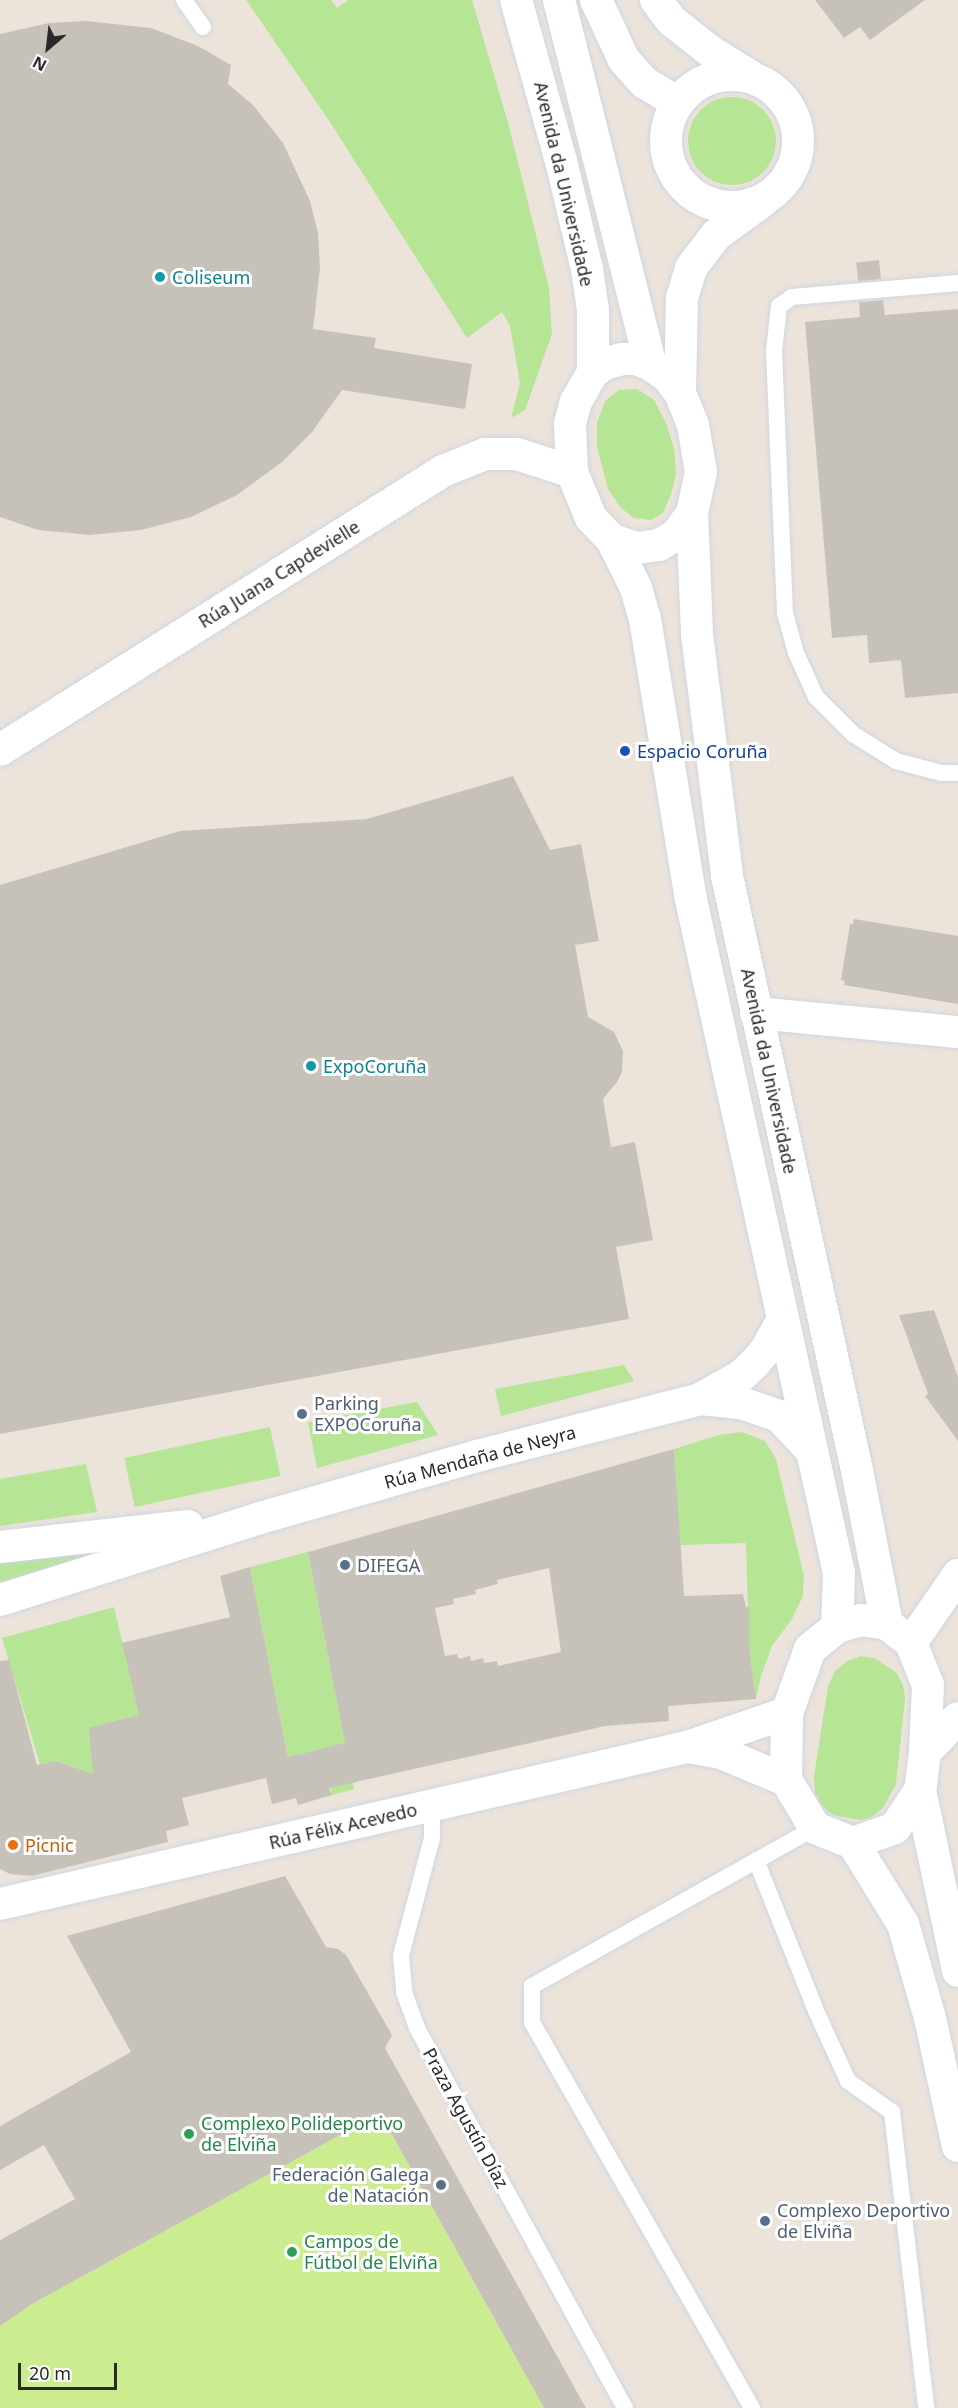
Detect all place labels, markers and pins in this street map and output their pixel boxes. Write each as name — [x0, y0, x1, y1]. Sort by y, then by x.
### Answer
place label: Coliseum — [172, 266, 250, 288]
marker: Coliseum — [153, 270, 167, 284]
place label: Espacio Coruña — [637, 740, 768, 762]
marker: Espacio Coruña — [618, 744, 632, 758]
place label: ExpoCoruña — [323, 1055, 427, 1077]
marker: ExpoCoruña — [304, 1059, 318, 1073]
place label: Parking EXPOCoruña — [314, 1393, 422, 1436]
marker: Parking EXPOCoruña — [295, 1407, 309, 1421]
place label: DIFEGA — [357, 1554, 420, 1576]
marker: DIFEGA — [338, 1558, 352, 1572]
place label: Picnic — [25, 1834, 74, 1856]
marker: Picnic — [6, 1838, 20, 1852]
place label: Complexo Polideportivo de Elviña — [201, 2113, 403, 2156]
marker: Complexo Polideportivo de Elviña — [182, 2127, 196, 2141]
place label: Federación Galega de Natación — [272, 2164, 429, 2206]
marker: Federación Galega de Natación — [434, 2178, 448, 2192]
place label: Complexo Deportivo de Elviña — [777, 2200, 950, 2242]
marker: Complexo Deportivo de Elviña — [758, 2214, 772, 2228]
place label: Campos de Fútbol de Elviña — [304, 2231, 438, 2274]
marker: Campos de Fútbol de Elviña — [285, 2245, 299, 2259]

